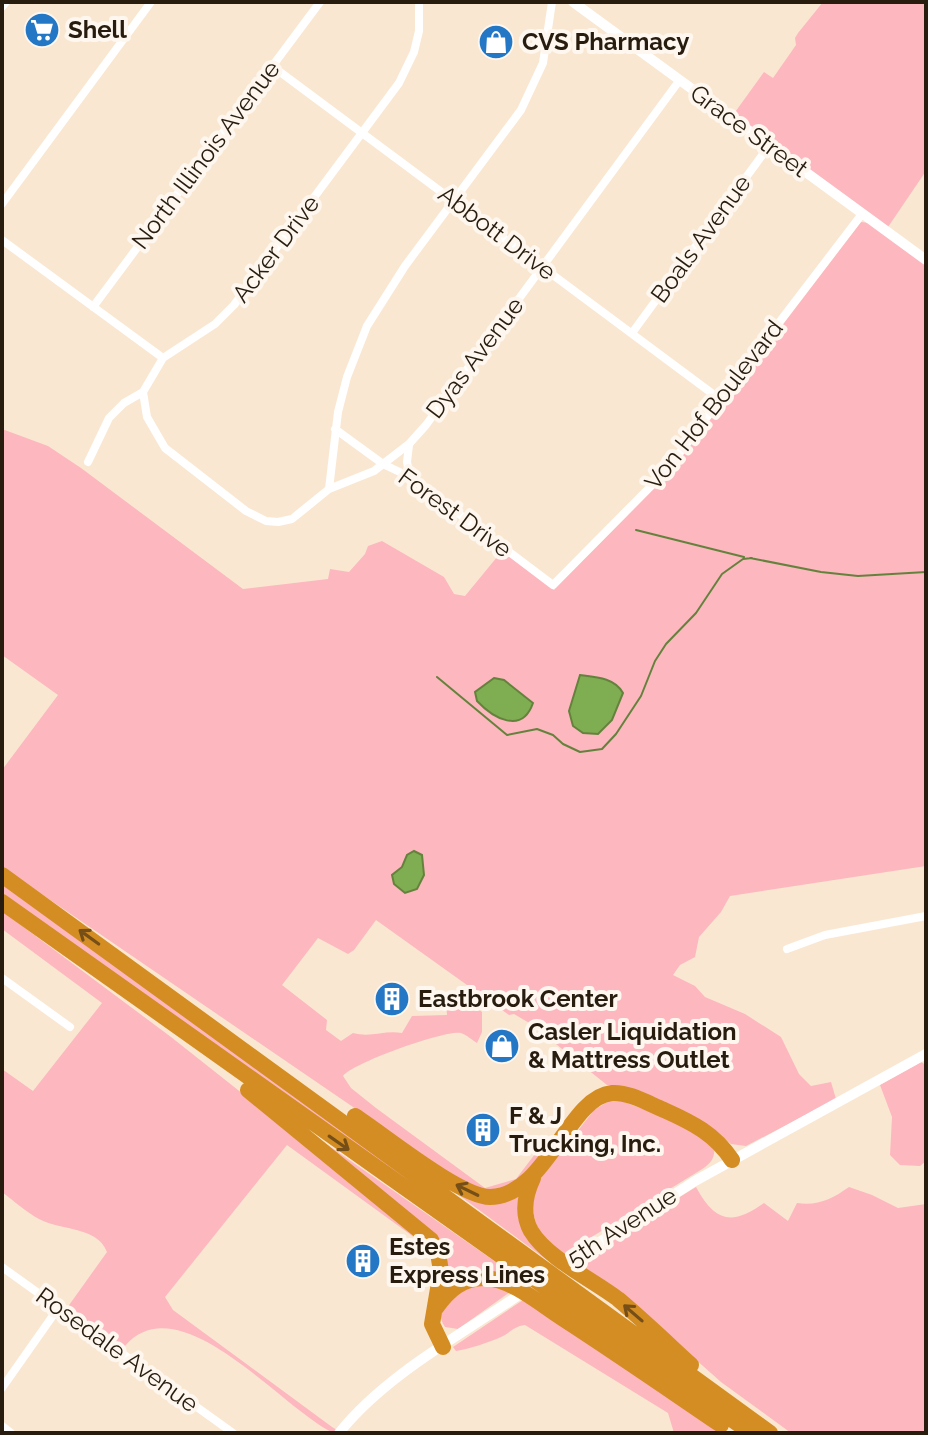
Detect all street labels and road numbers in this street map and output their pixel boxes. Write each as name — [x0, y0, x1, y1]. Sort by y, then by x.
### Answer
street label: North Illinois Avenue — [125, 55, 286, 255]
street label: Grace Street — [685, 78, 814, 183]
street label: Boals Avenue — [644, 169, 757, 308]
street label: Abbott Drive — [433, 179, 562, 286]
street label: Acker Drive — [226, 189, 325, 308]
street label: Dyas Avenue — [420, 291, 530, 424]
street label: Von Hof Boulevard — [638, 314, 789, 495]
street label: Forest Drive — [393, 462, 518, 563]
street label: 5th Avenue — [562, 1180, 682, 1273]
street label: Rosedale Avenue — [31, 1281, 204, 1418]

